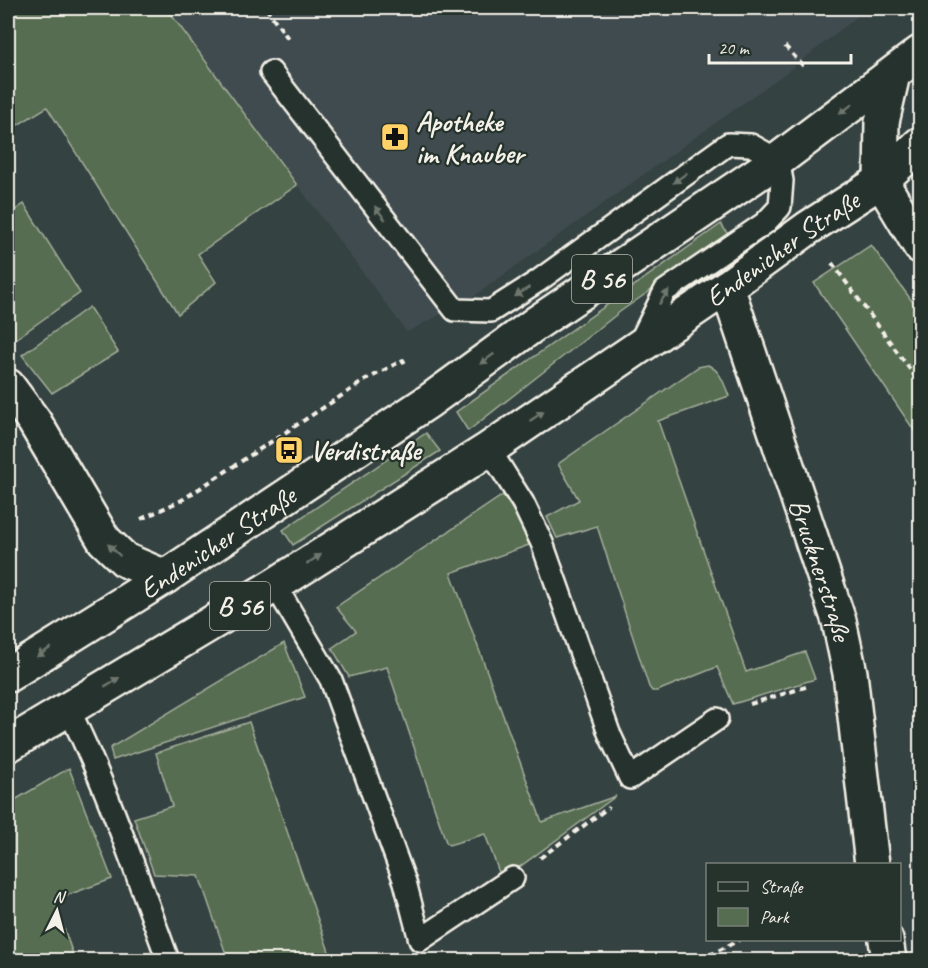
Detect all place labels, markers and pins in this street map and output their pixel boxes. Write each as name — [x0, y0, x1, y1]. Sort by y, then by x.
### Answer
place label: Apotheke im Knauber — [416, 104, 526, 171]
pharmacy icon: Apotheke im Knauber — [379, 121, 411, 153]
place label: Verdistraße — [310, 433, 423, 468]
bus stop icon: Verdistraße — [273, 434, 305, 466]

